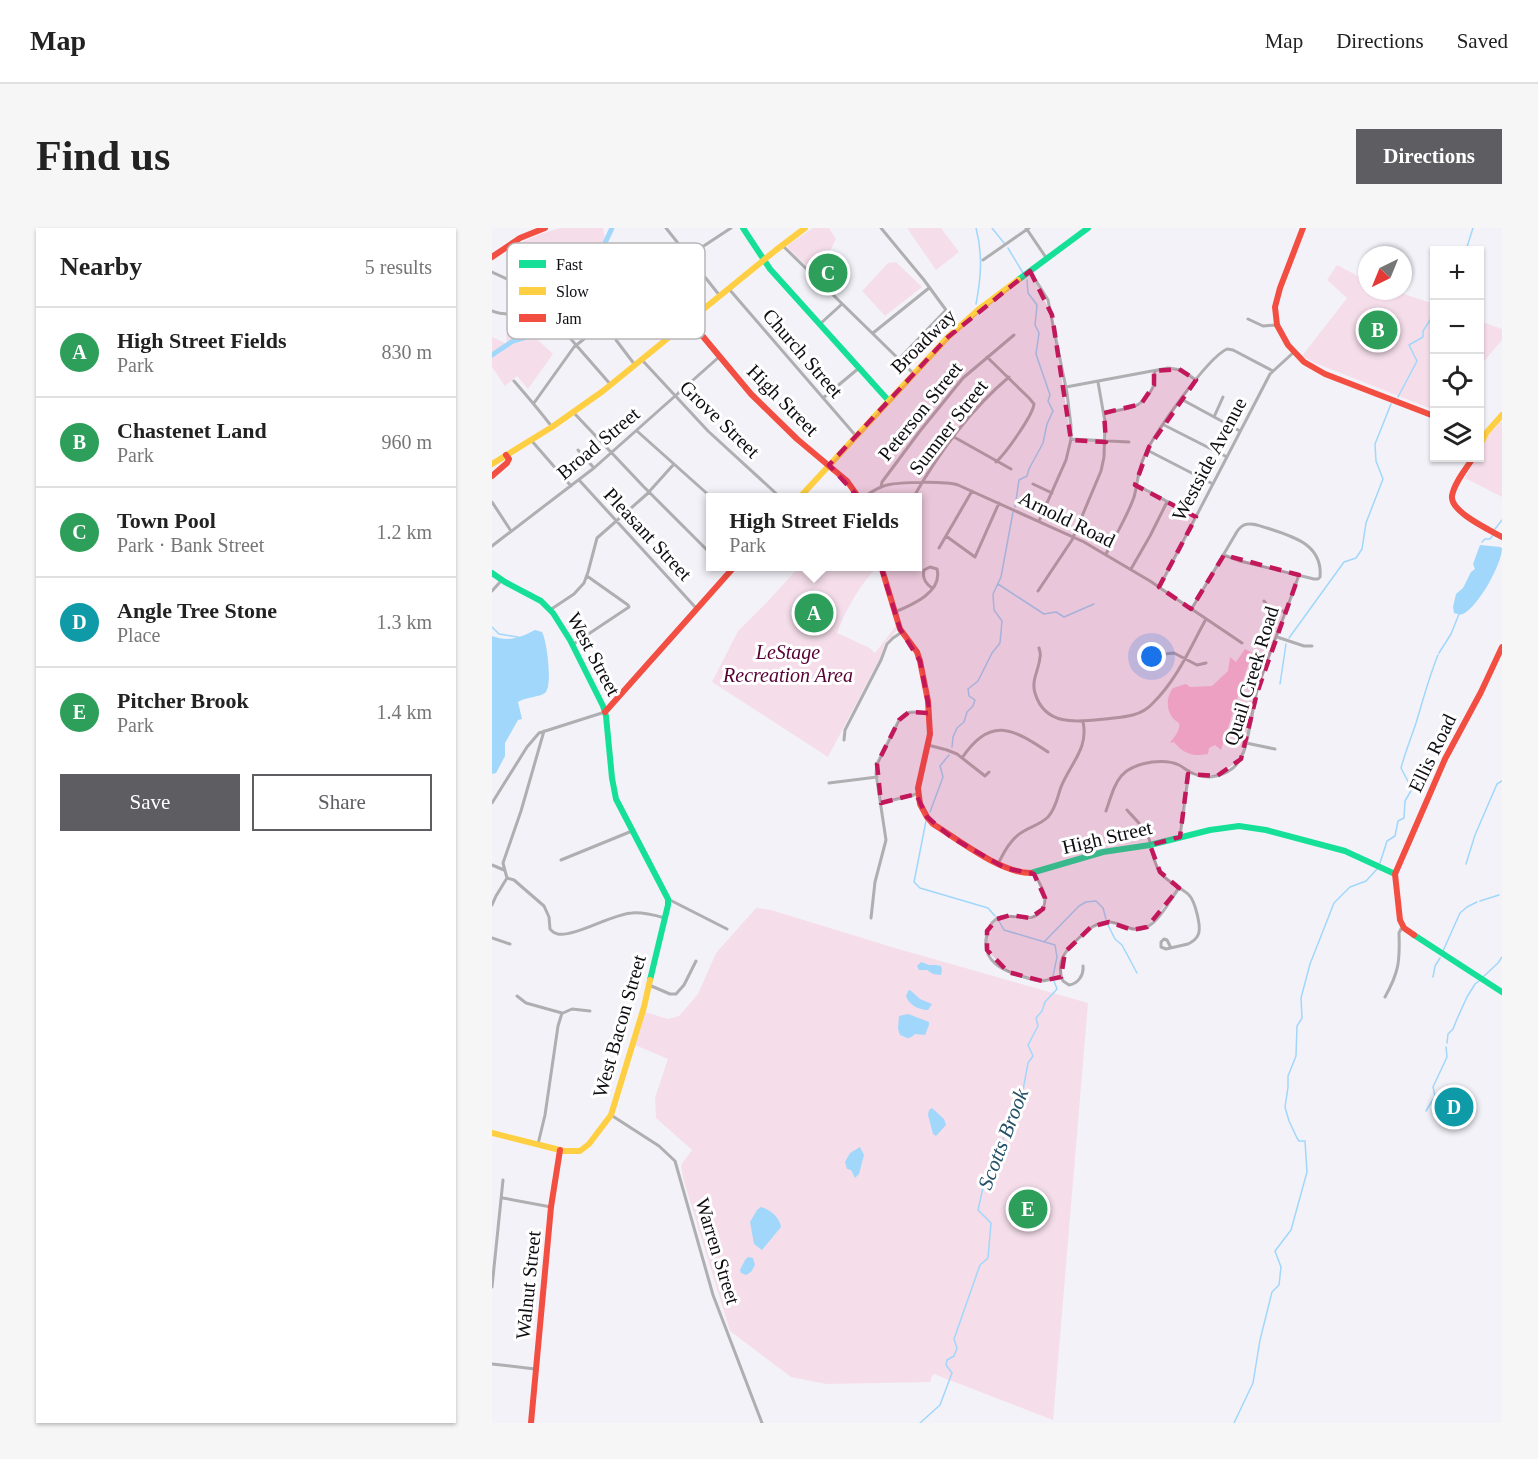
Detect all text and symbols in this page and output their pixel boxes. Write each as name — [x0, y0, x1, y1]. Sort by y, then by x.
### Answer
text: Map — [30, 25, 86, 56]
text: Map — [1265, 29, 1303, 53]
text: Directions — [1336, 29, 1424, 53]
text: Saved — [1457, 29, 1508, 53]
button: Directions — [1356, 129, 1502, 184]
text: Find us — [36, 133, 170, 179]
legend — [507, 243, 705, 339]
north arrow — [1358, 246, 1412, 300]
map controls — [1430, 246, 1484, 462]
button: + — [1430, 246, 1484, 300]
pin: C — [808, 250, 848, 296]
text: Nearby — [60, 252, 142, 281]
text: 5 results — [365, 256, 432, 278]
text: Fast — [556, 256, 583, 273]
text: Slow — [556, 283, 589, 300]
button: − — [1430, 300, 1484, 354]
street label: Church Street — [758, 304, 848, 402]
street label: Broadway — [886, 304, 961, 379]
pin: B — [1358, 308, 1398, 352]
text: Jam — [556, 310, 582, 327]
text: High Street Fields — [117, 328, 286, 353]
text: A — [72, 341, 87, 363]
text: 830 m — [381, 341, 432, 363]
text: Park — [117, 354, 154, 376]
button: locate — [1430, 354, 1484, 408]
street label: Peterson Street — [874, 357, 967, 465]
street label: High Street — [742, 360, 823, 441]
street label: Sumner Street — [904, 375, 992, 479]
street label: Grove Street — [676, 376, 765, 463]
street label: Westside Avenue — [1167, 394, 1251, 524]
street label: Broad Street — [552, 402, 644, 484]
button: layers — [1430, 408, 1484, 462]
text: Chastenet Land — [117, 418, 267, 443]
text: B — [73, 431, 86, 453]
text: 960 m — [381, 431, 432, 453]
text: Park — [117, 444, 154, 466]
street label: Pleasant Street — [600, 483, 697, 585]
street label: Arnold Road — [1015, 486, 1119, 552]
popup — [706, 493, 922, 571]
text: Town Pool — [117, 508, 216, 533]
text: High Street Fields — [729, 508, 899, 533]
text: C — [72, 521, 87, 543]
text: 1.2 km — [376, 521, 432, 543]
text: Park · Bank Street — [117, 534, 264, 556]
text: Park — [729, 534, 766, 556]
pin: A — [794, 590, 834, 636]
text: Angle Tree Stone — [117, 598, 277, 623]
street label: Quail Creek Road — [1219, 604, 1283, 748]
street label: West Street — [563, 609, 625, 700]
text: D — [72, 611, 87, 633]
text: 1.3 km — [376, 611, 432, 633]
text: Place — [117, 624, 160, 646]
park label: LeStage Recreation Area — [722, 641, 853, 686]
your location — [1137, 642, 1166, 671]
text: Pitcher Brook — [117, 688, 249, 713]
text: E — [73, 701, 86, 723]
text: 1.4 km — [376, 701, 432, 723]
street label: Ellis Road — [1404, 710, 1460, 796]
text: Park — [117, 714, 154, 736]
button: Save — [60, 774, 240, 831]
button: Share — [252, 774, 432, 831]
street label: High Street — [1060, 816, 1155, 859]
street label: West Bacon Street — [588, 952, 650, 1100]
pin: D — [1434, 1084, 1474, 1130]
water label: Scotts Brook — [973, 1085, 1033, 1193]
pin: E — [1008, 1186, 1048, 1232]
street label: Warren Street — [691, 1195, 745, 1307]
street label: Walnut Street — [511, 1229, 545, 1340]

